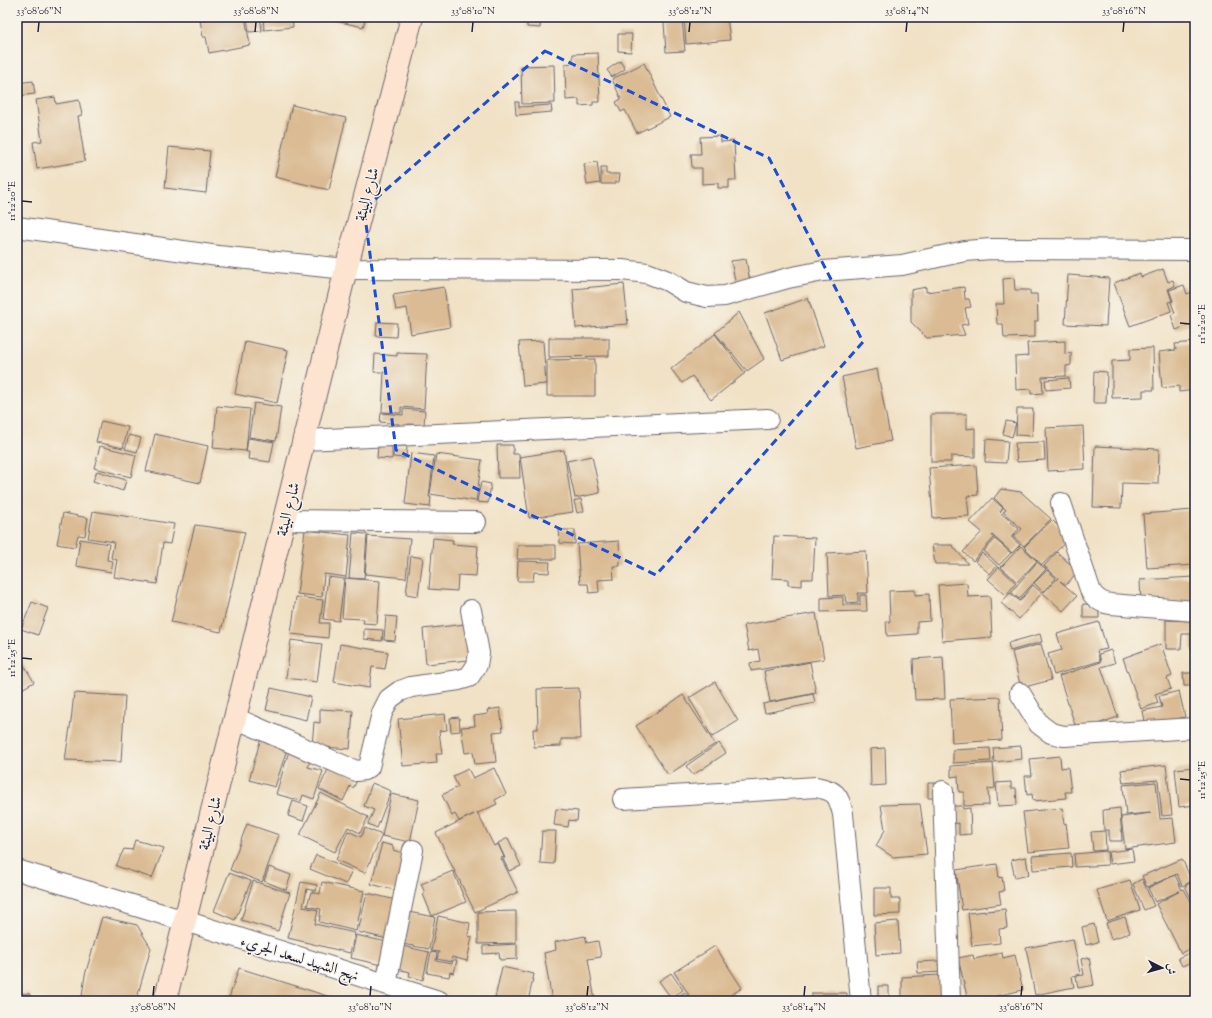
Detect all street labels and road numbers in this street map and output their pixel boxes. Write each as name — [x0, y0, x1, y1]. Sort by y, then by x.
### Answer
street label: شارع البيئة — [350, 165, 387, 224]
street label: شارع البيئة — [272, 480, 307, 539]
street label: شارع البيئة — [194, 794, 229, 853]
street label: نهج الشهيد لسعد الجريء — [237, 930, 361, 989]

